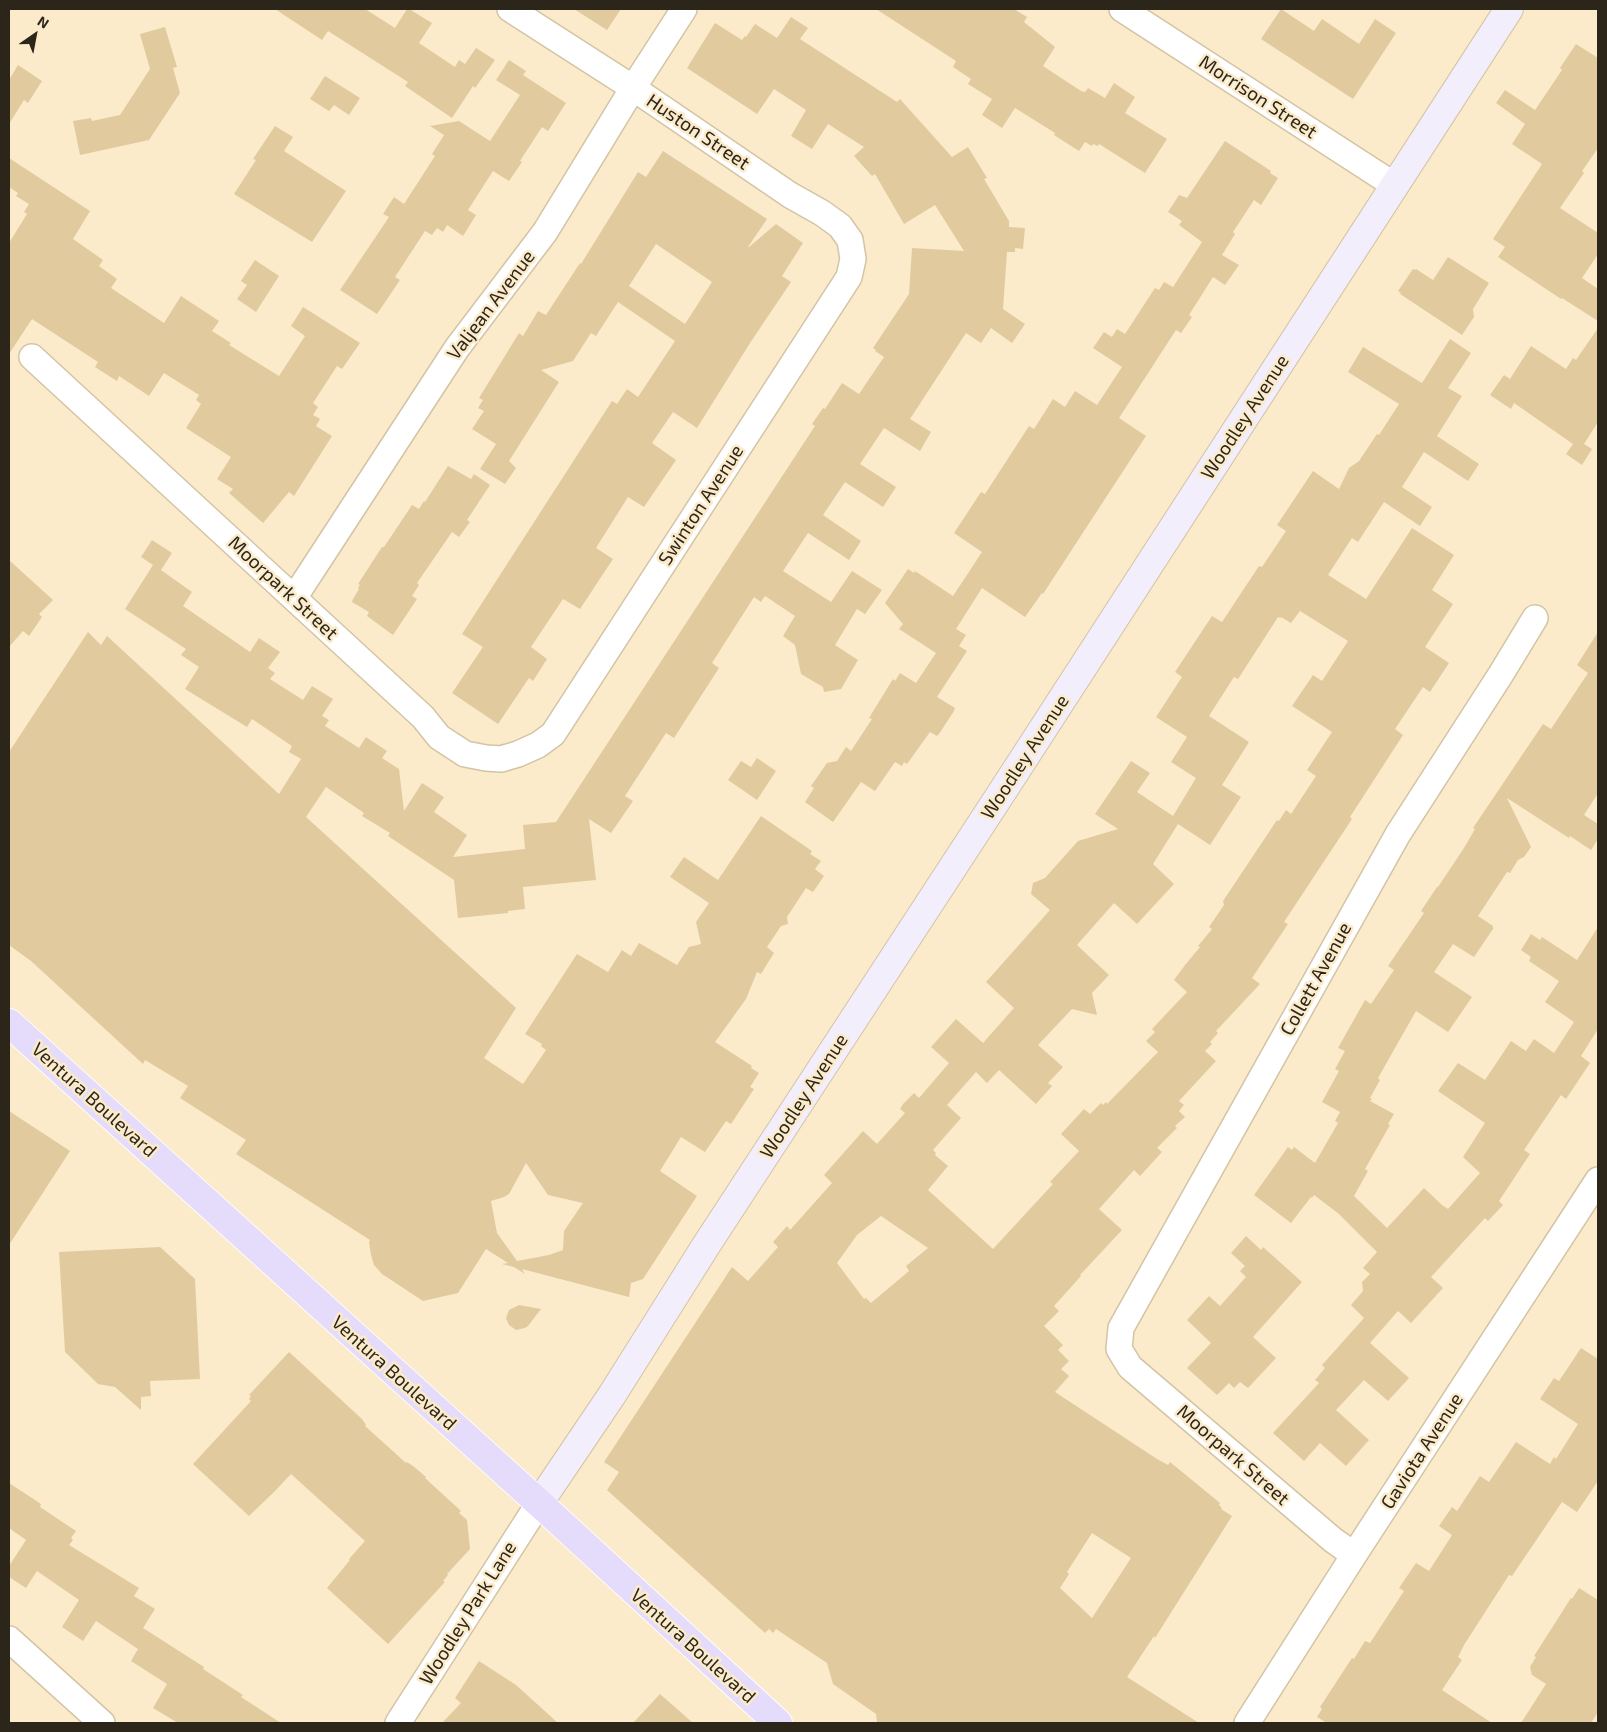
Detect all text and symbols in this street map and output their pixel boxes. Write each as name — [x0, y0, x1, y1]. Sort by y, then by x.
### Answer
north arrow — [10, 10, 60, 60]
text: N — [35, 12, 52, 32]
street label: Morrison Street — [1195, 50, 1321, 144]
street label: Huston Street — [642, 89, 754, 175]
street label: Valjean Avenue — [442, 246, 540, 364]
street label: Woodley Avenue — [1196, 350, 1294, 484]
street label: Swinton Avenue — [654, 441, 748, 569]
street label: Moorpark Street — [223, 531, 343, 645]
street label: Woodley Avenue — [976, 690, 1074, 824]
street label: Collett Avenue — [1276, 919, 1356, 1039]
street label: Woodley Avenue — [755, 1029, 853, 1163]
street label: Ventura Boulevard — [27, 1038, 161, 1162]
street label: Ventura Boulevard — [327, 1311, 461, 1435]
street label: Gaviota Avenue — [1376, 1389, 1468, 1513]
street label: Moorpark Street — [1172, 1400, 1294, 1510]
street label: Woodley Park Lane — [415, 1537, 521, 1689]
street label: Ventura Boulevard — [626, 1584, 760, 1708]

